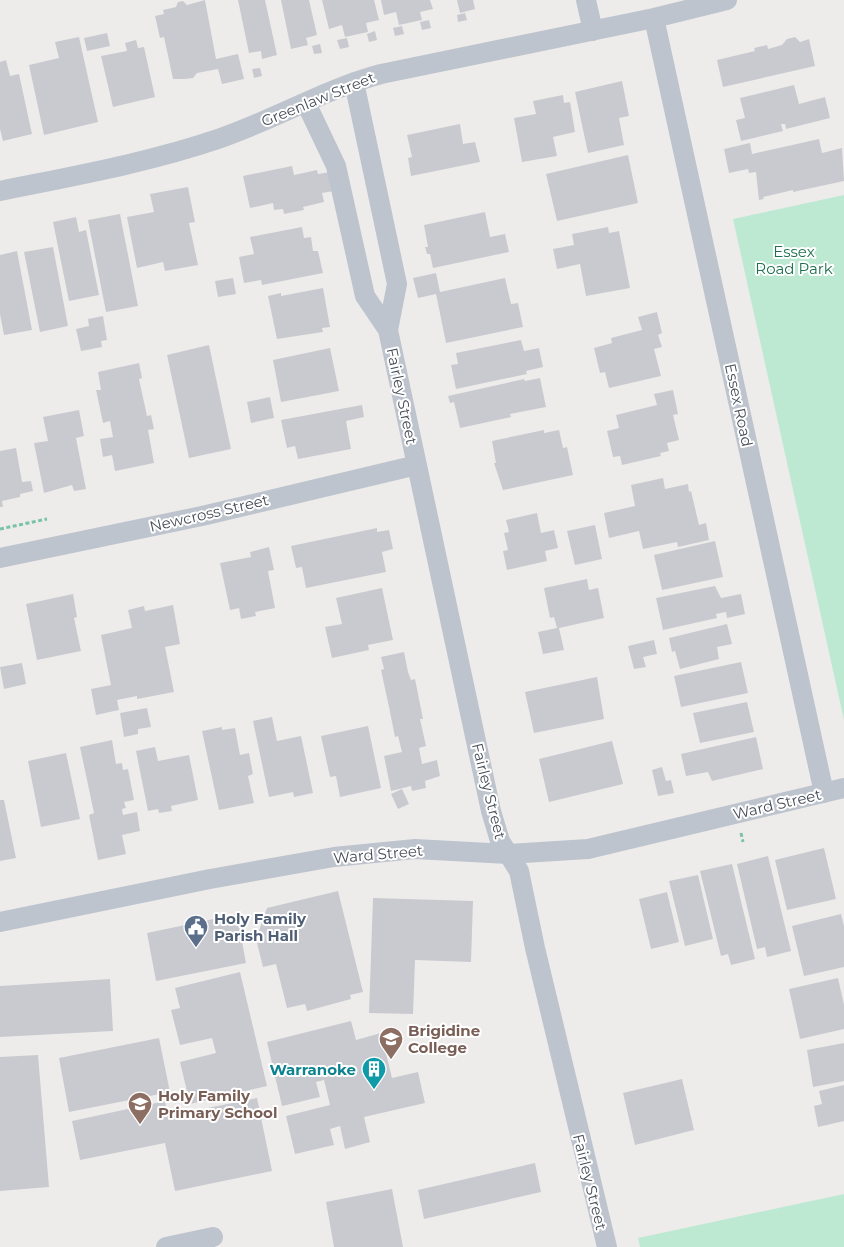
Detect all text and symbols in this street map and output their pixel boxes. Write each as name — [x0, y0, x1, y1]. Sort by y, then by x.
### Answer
street label: Greenlaw Street — [258, 68, 378, 130]
park label: Essex Road Park — [755, 242, 833, 278]
street label: Fairley Street — [382, 346, 422, 446]
street label: Essex Road — [721, 362, 757, 448]
street label: Newcross Street — [148, 490, 270, 536]
street label: Fairley Street — [468, 741, 510, 841]
street label: Ward Street — [731, 785, 823, 823]
street label: Ward Street — [332, 841, 424, 867]
place label: Holy Family Parish Hall — [214, 909, 307, 945]
public building icon: Holy Family Parish Hall — [183, 914, 209, 948]
place label: Brigidine College — [408, 1021, 480, 1057]
school or university icon: Brigidine College — [378, 1026, 404, 1060]
building icon: Warranoke — [361, 1056, 387, 1090]
place label: Warranoke — [269, 1060, 356, 1079]
place label: Holy Family Primary School — [158, 1086, 277, 1122]
school or university icon: Holy Family Primary School — [127, 1091, 153, 1125]
street label: Fairley Street — [569, 1132, 611, 1232]

